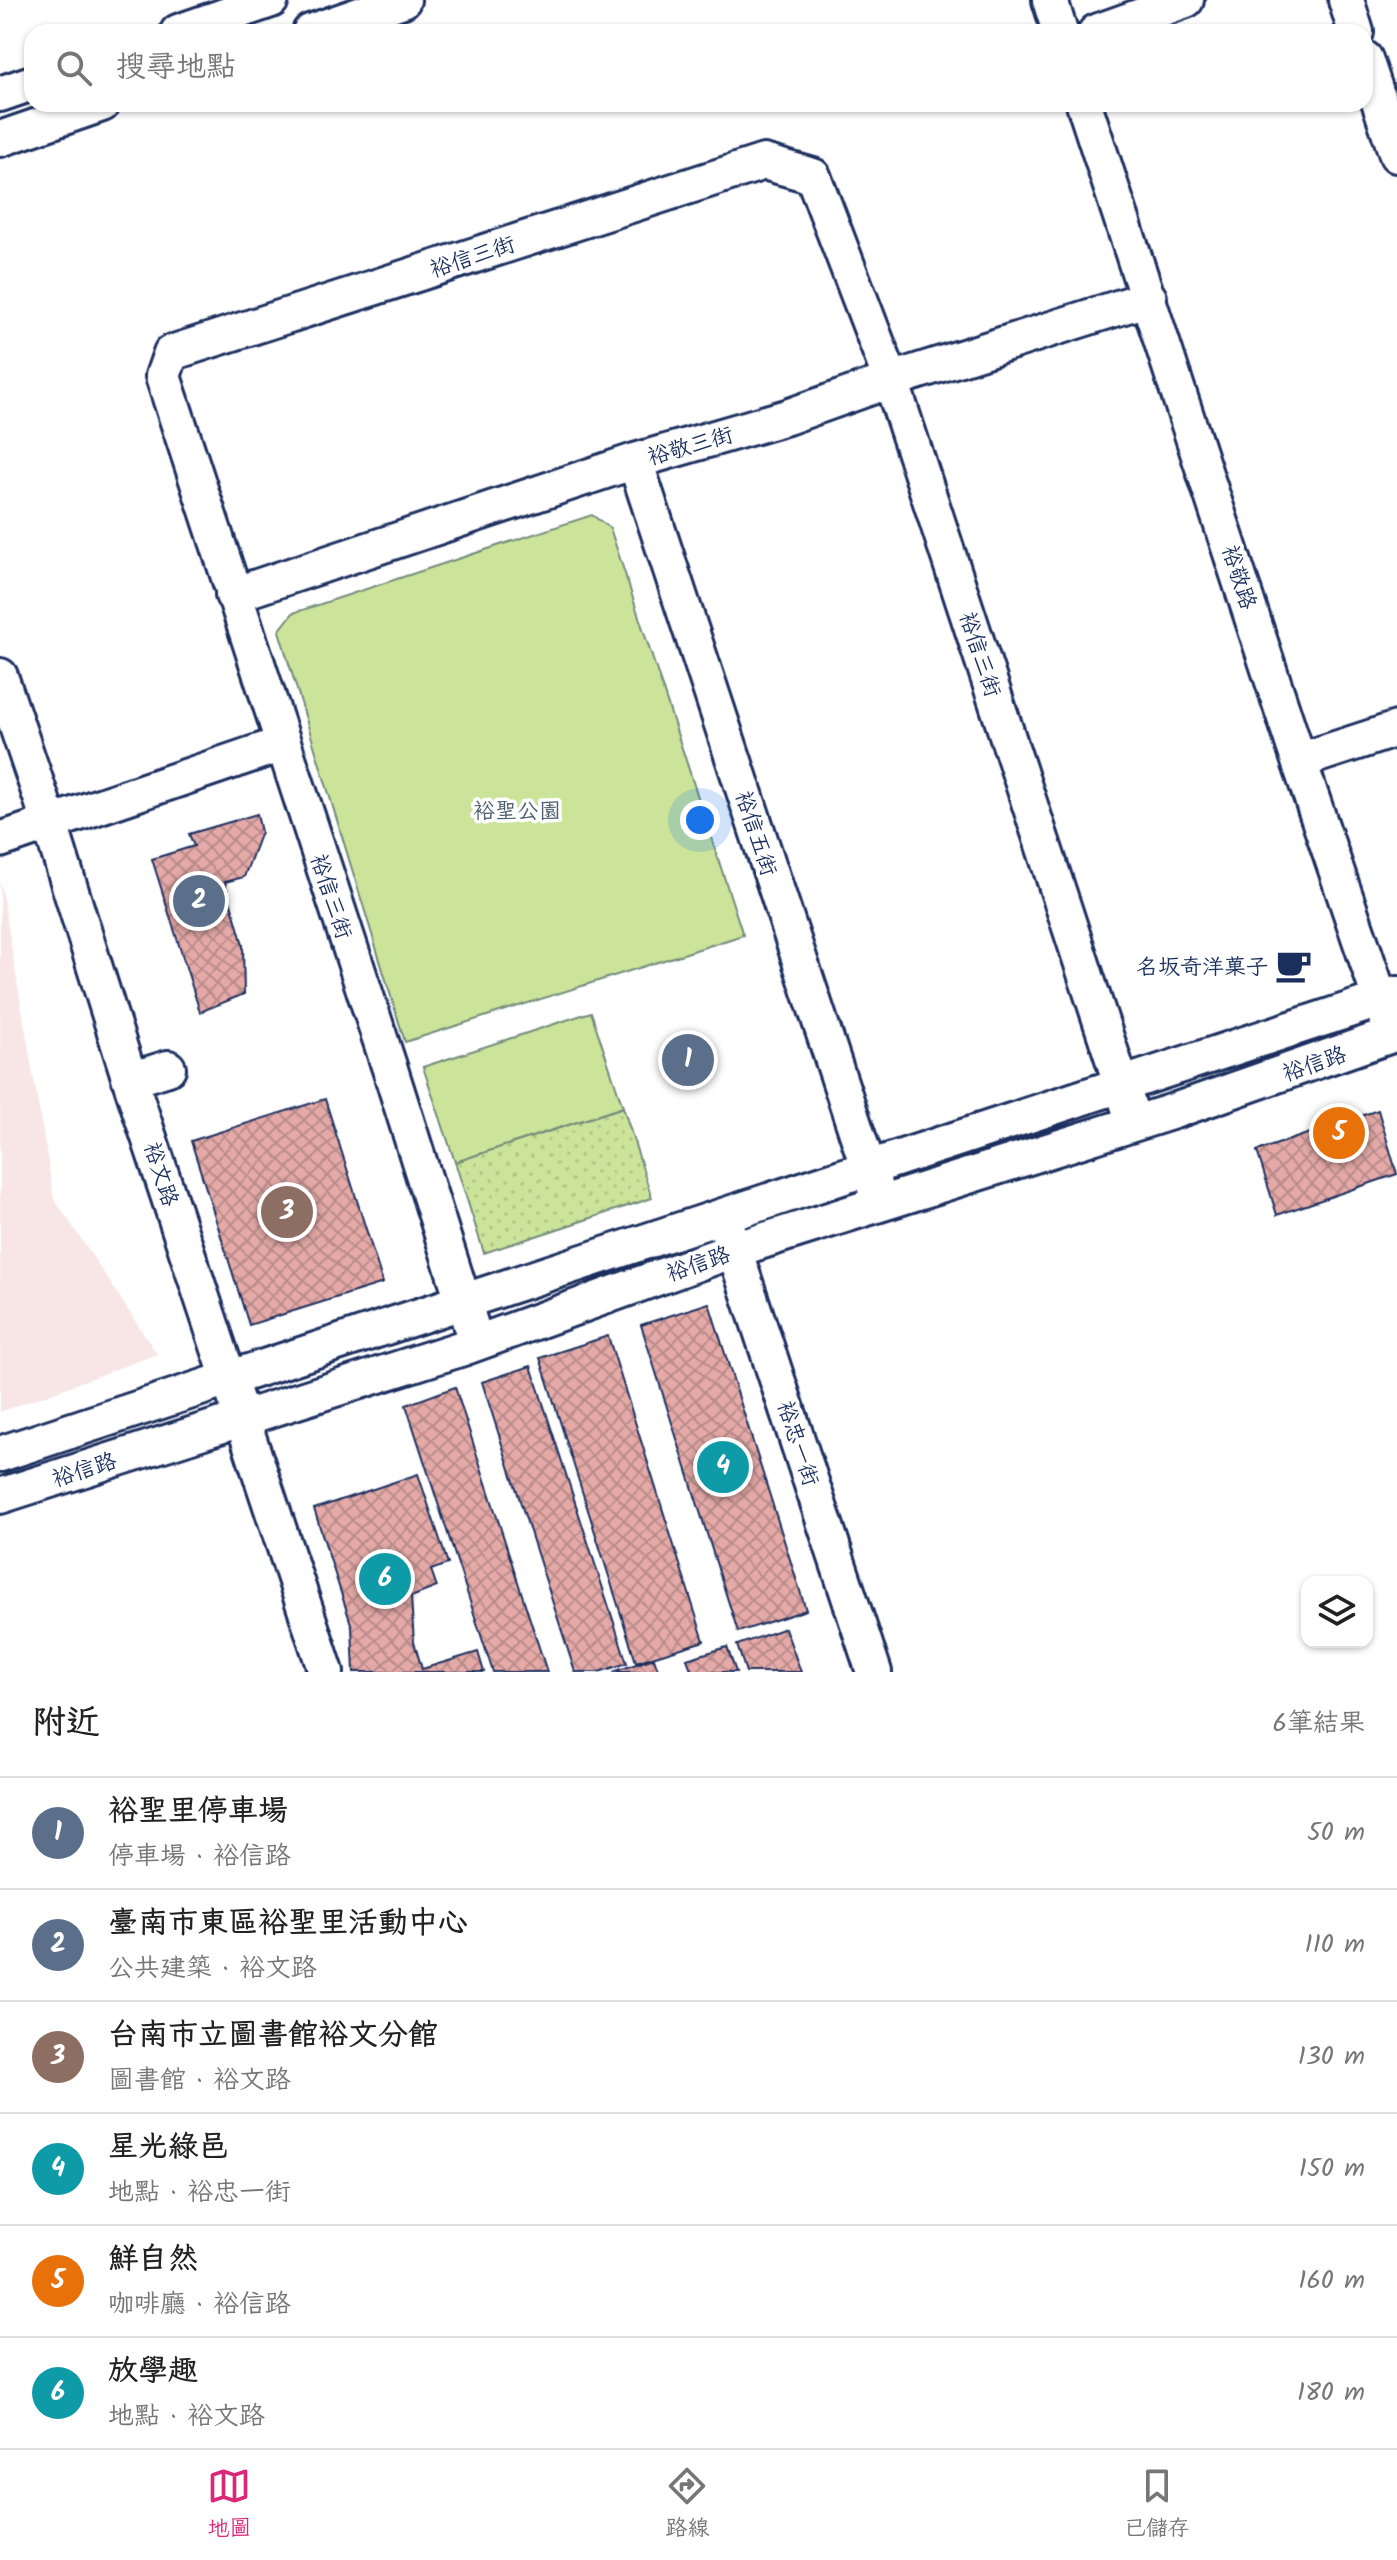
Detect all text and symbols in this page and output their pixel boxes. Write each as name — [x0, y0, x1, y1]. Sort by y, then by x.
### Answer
search box — [24, 24, 1373, 112]
text: 搜尋地點 — [116, 44, 236, 92]
icon: search — [52, 46, 96, 90]
street label: 裕信三街 — [426, 228, 520, 289]
street label: 裕敬三街 — [644, 418, 738, 476]
street label: 裕敬路 — [1211, 541, 1264, 615]
street label: 裕信三街 — [948, 608, 1009, 702]
street label: 裕信五街 — [724, 787, 785, 881]
park label: 裕聖公園 — [473, 795, 561, 830]
your location — [680, 800, 720, 840]
street label: 裕信三街 — [299, 850, 360, 944]
pin: 2 — [173, 871, 225, 931]
cafe icon: 名坂奇洋菓子 — [1275, 947, 1313, 985]
place label: 名坂奇洋菓子 — [1136, 951, 1268, 986]
pin: 1 — [662, 1030, 714, 1090]
street label: 裕信路 — [1278, 1038, 1352, 1093]
pin: 5 — [1313, 1103, 1365, 1163]
street label: 裕文路 — [133, 1138, 186, 1212]
pin: 3 — [261, 1182, 313, 1242]
street label: 裕信路 — [662, 1238, 736, 1293]
street label: 裕忠一街 — [766, 1397, 827, 1491]
pin: 4 — [697, 1437, 749, 1497]
street label: 裕信路 — [48, 1445, 122, 1498]
pin: 6 — [359, 1549, 411, 1609]
map controls — [1301, 1576, 1373, 1648]
button: layers — [1301, 1576, 1373, 1648]
text: 附近 — [32, 1697, 100, 1751]
text: 6筆結果 — [1273, 1703, 1365, 1745]
text: 裕聖里停車場 — [108, 1788, 288, 1836]
text: 1 — [54, 1812, 62, 1854]
text: 50 m — [1307, 1812, 1365, 1854]
text: 停車場 · 裕信路 — [108, 1836, 291, 1878]
text: 臺南市東區裕聖里活動中心 — [108, 1900, 468, 1948]
text: 2 — [50, 1924, 66, 1966]
text: 110 m — [1305, 1924, 1365, 1966]
text: 公共建築 · 裕文路 — [108, 1948, 317, 1990]
text: 台南市立圖書館裕文分館 — [108, 2012, 438, 2060]
text: 3 — [51, 2036, 65, 2078]
text: 130 m — [1298, 2036, 1365, 2078]
text: 圖書館 · 裕文路 — [108, 2060, 291, 2102]
text: 星光綠邑 — [108, 2124, 228, 2172]
text: 4 — [51, 2148, 65, 2190]
text: 150 m — [1299, 2148, 1365, 2190]
text: 地點 · 裕忠一街 — [108, 2172, 291, 2214]
text: 鮮自然 — [108, 2236, 198, 2284]
text: 5 — [51, 2260, 65, 2302]
text: 160 m — [1298, 2260, 1365, 2302]
text: 咖啡廳 · 裕信路 — [108, 2284, 291, 2326]
text: 放學趣 — [108, 2348, 198, 2396]
text: 6 — [51, 2372, 65, 2414]
text: 180 m — [1297, 2372, 1365, 2414]
text: 地點 · 裕文路 — [108, 2396, 265, 2438]
tab: 地圖 — [207, 2464, 251, 2547]
tab: 路線 — [665, 2464, 710, 2547]
tab: 已儲存 — [1124, 2464, 1190, 2547]

